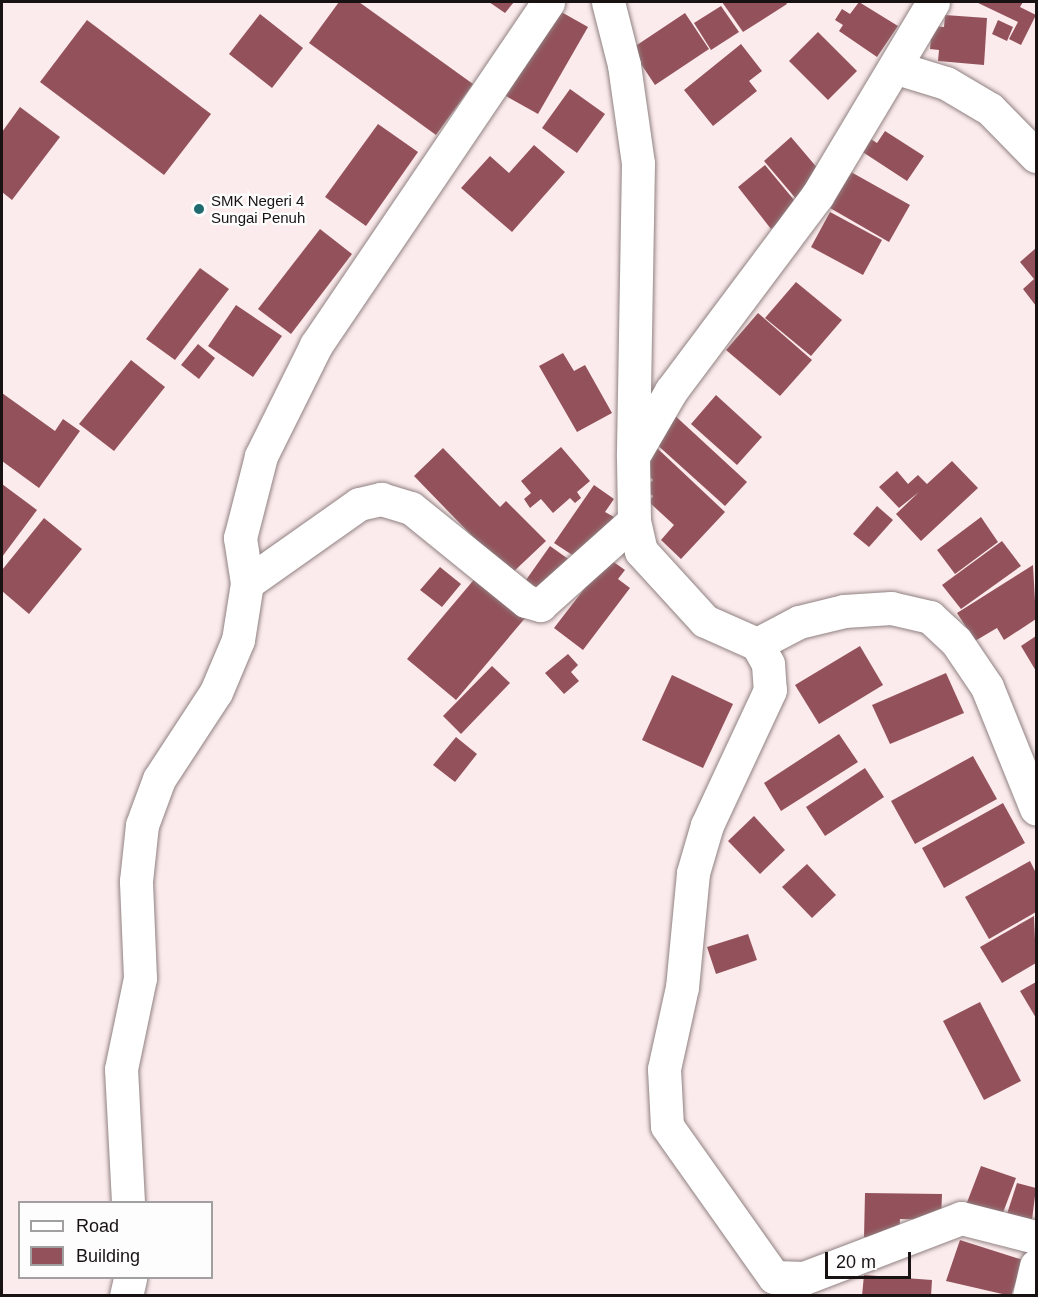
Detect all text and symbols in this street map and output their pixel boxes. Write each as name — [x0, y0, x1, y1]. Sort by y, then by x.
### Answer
place label: SMK Negeri 4 Sungai Penuh — [211, 191, 305, 226]
marker: SMK Negeri 4 Sungai Penuh — [192, 202, 206, 216]
legend — [18, 1201, 213, 1279]
text: Road — [76, 1216, 119, 1236]
scale bar — [828, 1240, 914, 1278]
text: Building — [76, 1246, 140, 1266]
text: 20 m — [836, 1252, 876, 1272]

